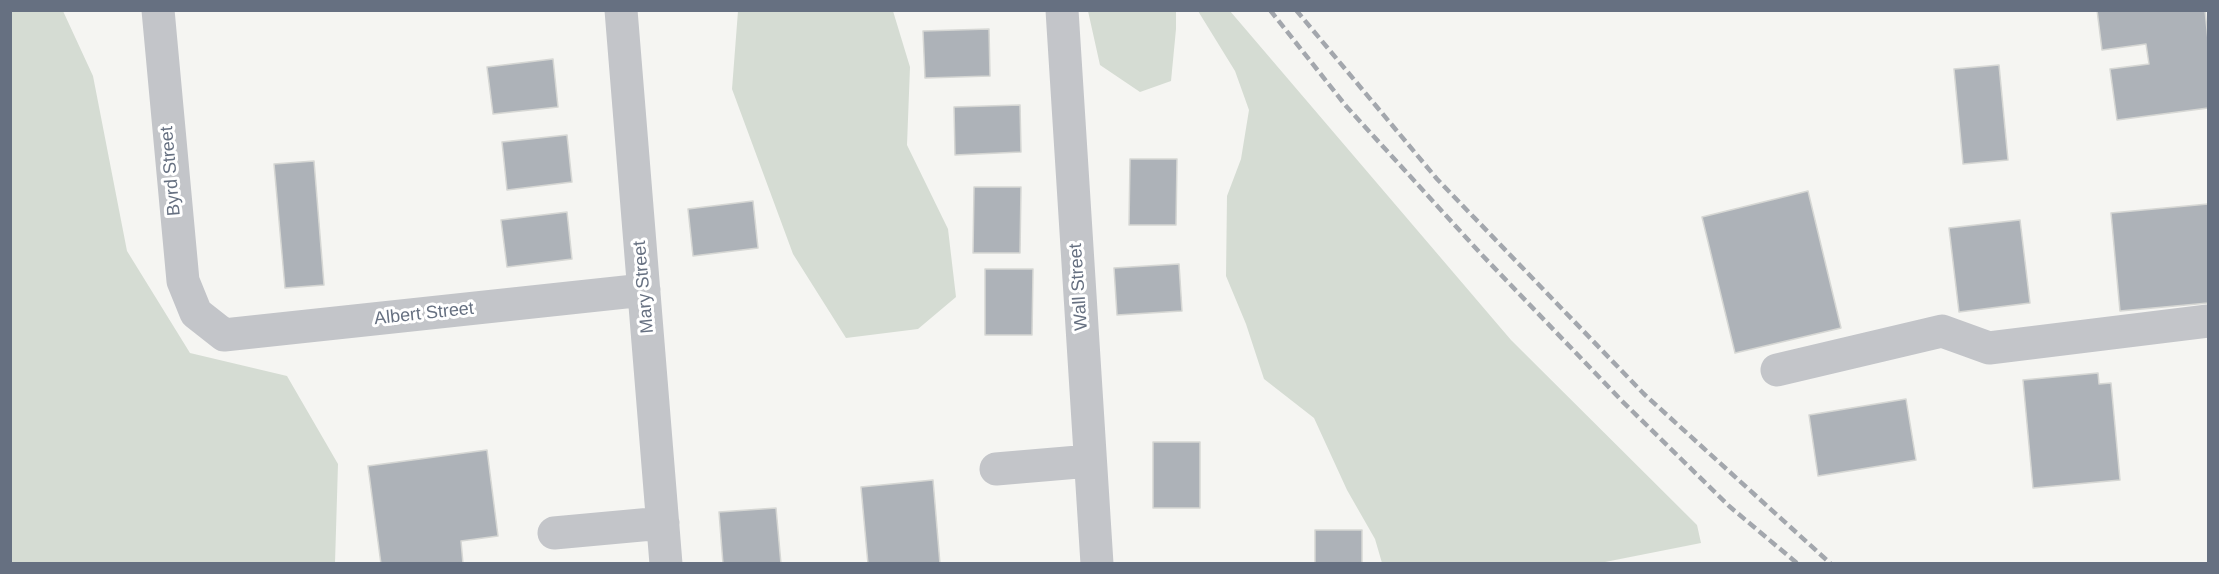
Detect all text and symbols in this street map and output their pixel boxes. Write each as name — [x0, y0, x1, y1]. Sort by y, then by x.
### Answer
street label: Byrd Street — [156, 125, 186, 217]
street label: Mary Street — [629, 240, 659, 334]
street label: Wall Street — [1065, 243, 1093, 331]
street label: Albert Street — [373, 298, 475, 330]

